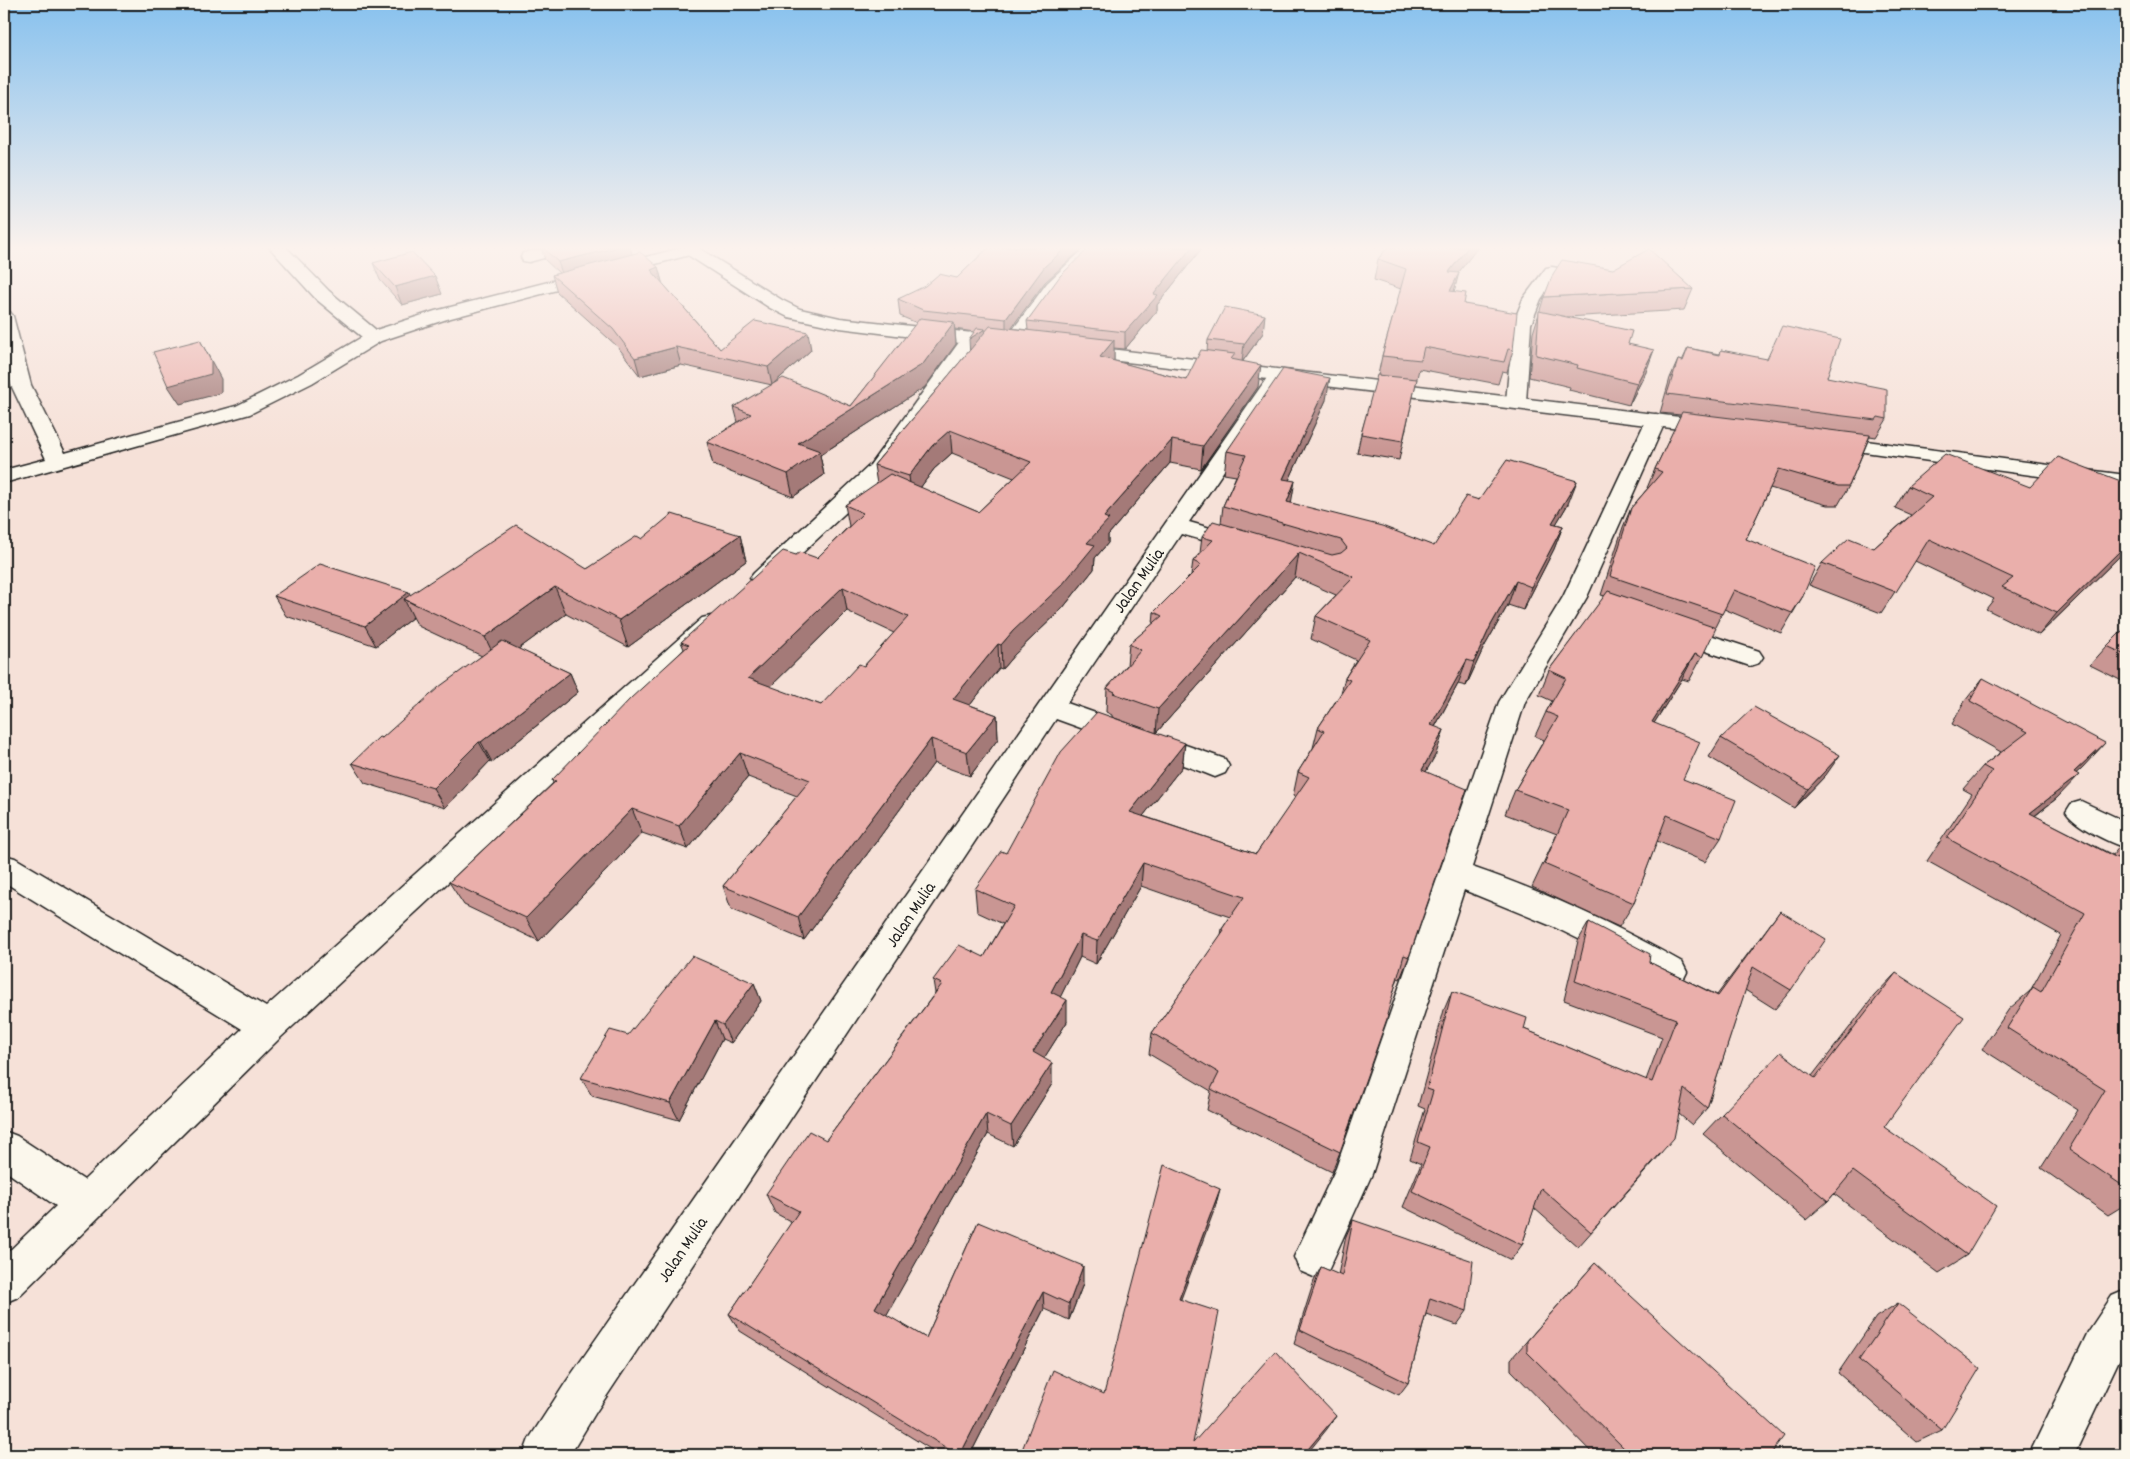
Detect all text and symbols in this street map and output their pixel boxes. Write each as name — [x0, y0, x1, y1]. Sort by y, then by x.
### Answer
street label: Jalan Mulia — [1108, 543, 1172, 619]
street label: Jalan Mulia — [881, 877, 944, 953]
street label: Jalan Mulia — [653, 1212, 716, 1288]

